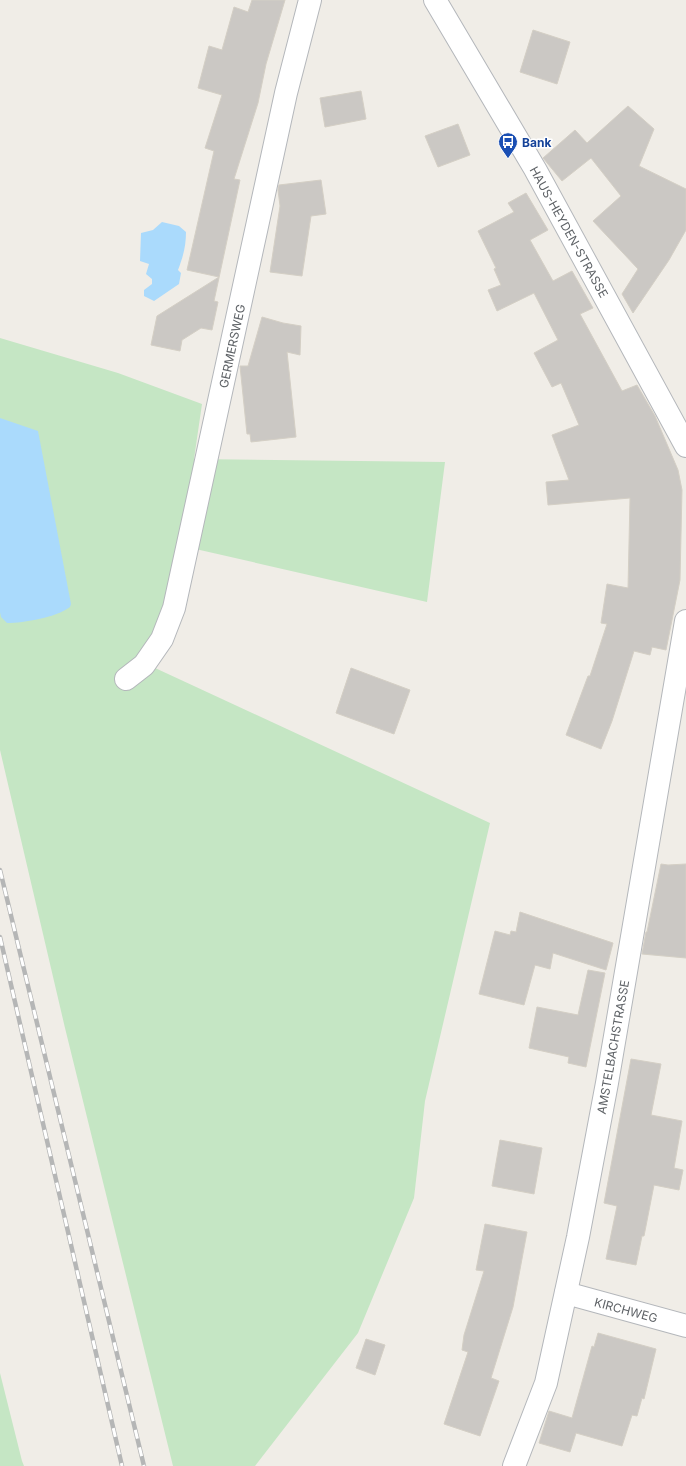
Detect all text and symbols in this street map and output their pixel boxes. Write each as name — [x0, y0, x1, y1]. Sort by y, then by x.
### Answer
bus stop icon: Bank — [497, 131, 519, 159]
place label: Bank — [522, 135, 551, 150]
street label: HAUS-HEYDEN-STRASSE — [527, 164, 611, 300]
street label: GERMERSWEG — [216, 303, 248, 389]
street label: AMSTELBACHSTRASSE — [594, 979, 632, 1115]
street label: KIRCHWEG — [593, 1294, 659, 1326]

